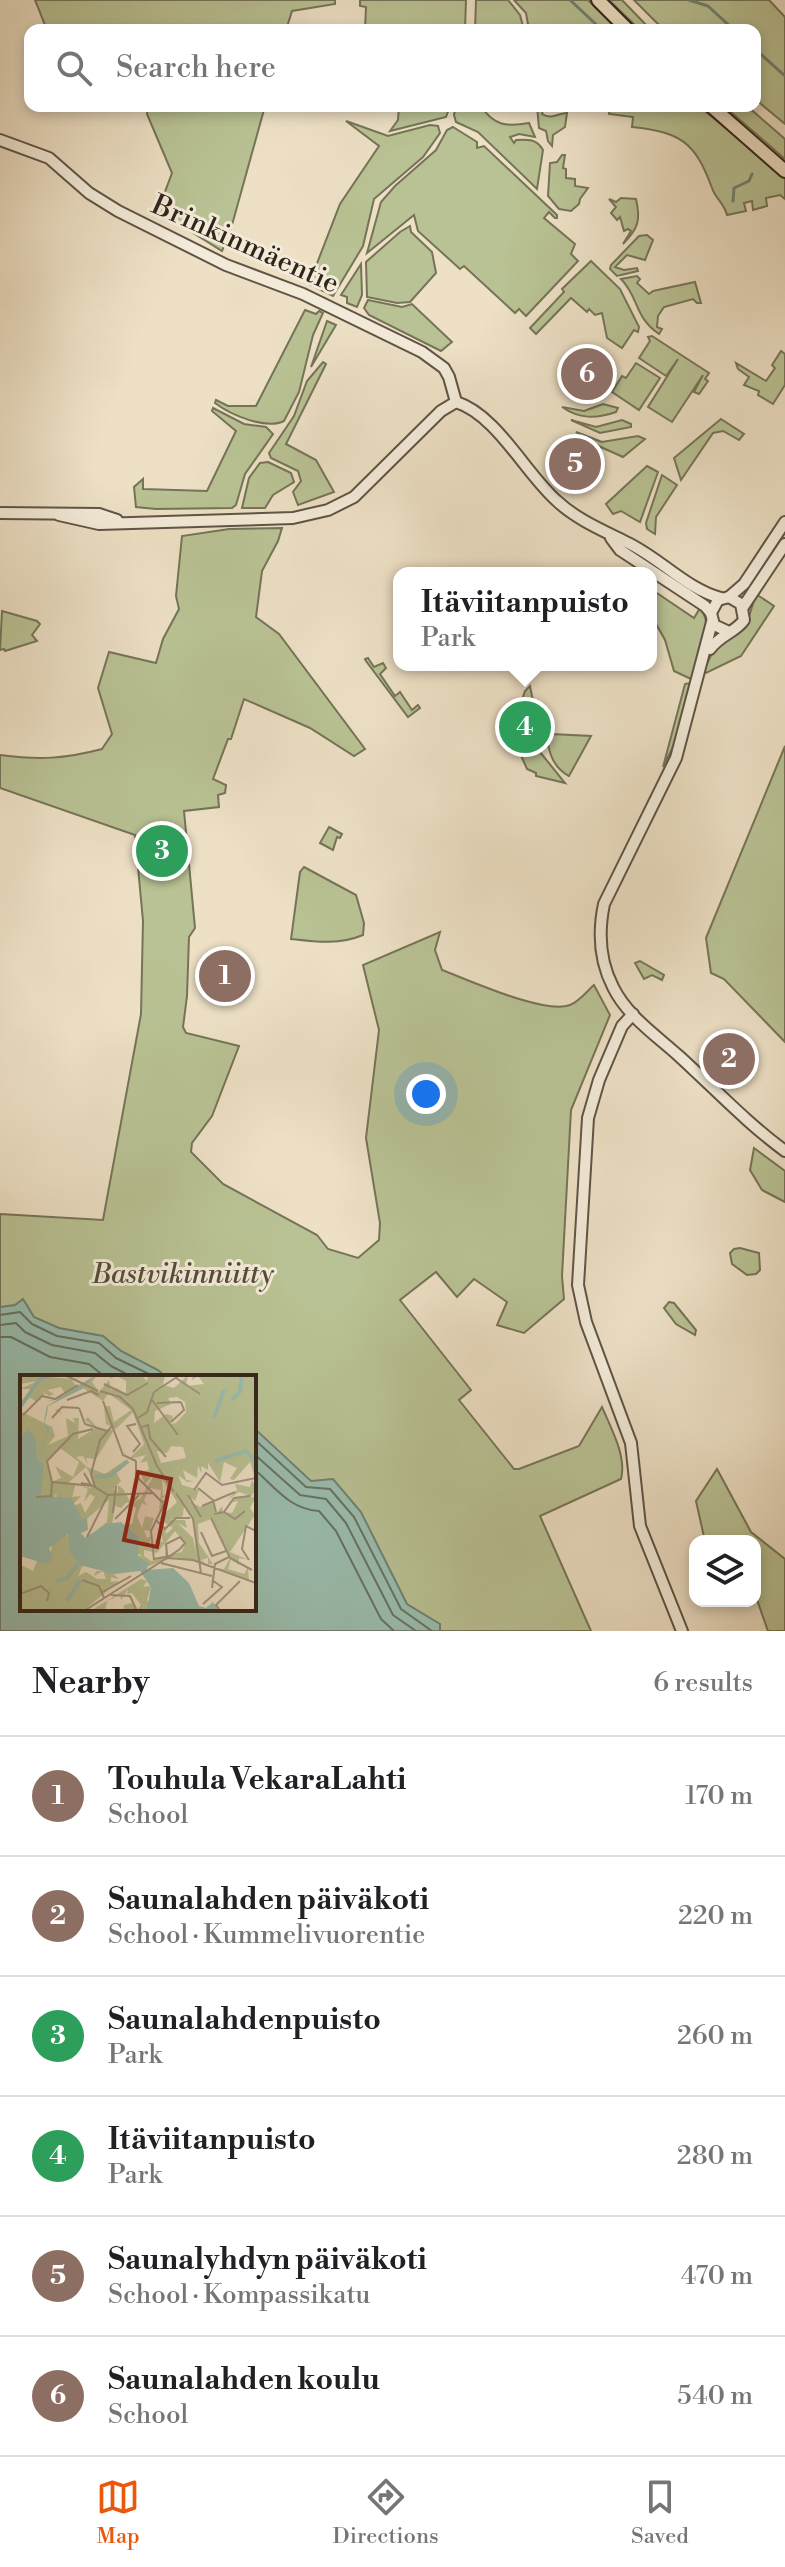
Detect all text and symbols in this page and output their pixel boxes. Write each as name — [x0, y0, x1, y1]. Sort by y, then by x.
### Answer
search box — [24, 24, 761, 112]
icon: search — [52, 46, 96, 90]
text: Search here — [116, 49, 276, 87]
street label: Brinkinmäentie — [145, 187, 345, 301]
pin: 6 — [561, 344, 613, 404]
pin: 5 — [549, 434, 601, 494]
popup — [393, 567, 657, 671]
text: Itäviitanpuisto — [421, 584, 629, 622]
text: Park — [421, 622, 475, 654]
pin: 4 — [499, 697, 551, 757]
pin: 3 — [136, 821, 188, 881]
pin: 1 — [199, 946, 251, 1006]
pin: 2 — [703, 1029, 755, 1089]
your location — [406, 1074, 446, 1114]
park label: Bastvikinniitty — [91, 1257, 275, 1292]
inset map — [20, 1375, 256, 1611]
map controls — [689, 1535, 761, 1607]
button: layers — [689, 1535, 761, 1607]
text: Nearby — [32, 1662, 150, 1704]
text: 6 results — [653, 1667, 753, 1699]
text: Touhula VekaraLahti — [108, 1761, 406, 1799]
text: 1 — [52, 1780, 64, 1812]
text: 170 m — [685, 1780, 753, 1812]
text: School — [108, 1799, 188, 1831]
text: Saunalahden päiväkoti — [108, 1881, 429, 1919]
text: 2 — [50, 1900, 66, 1932]
text: 220 m — [678, 1900, 753, 1932]
text: School · Kummelivuorentie — [108, 1919, 425, 1951]
text: Saunalahdenpuisto — [108, 2001, 381, 2039]
text: 3 — [50, 2020, 66, 2052]
text: 260 m — [677, 2020, 753, 2052]
text: Park — [108, 2039, 162, 2071]
text: Itäviitanpuisto — [108, 2121, 316, 2159]
text: 4 — [49, 2140, 67, 2172]
text: 280 m — [677, 2140, 753, 2172]
text: Park — [108, 2159, 162, 2191]
text: Saunalyhdyn päiväkoti — [108, 2241, 427, 2279]
text: 5 — [50, 2260, 66, 2292]
text: 470 m — [681, 2260, 753, 2292]
text: School · Kompassikatu — [108, 2279, 370, 2311]
text: Saunalahden koulu — [108, 2361, 380, 2399]
text: 6 — [50, 2380, 66, 2412]
text: 540 m — [677, 2380, 753, 2412]
text: School — [108, 2399, 188, 2431]
tab: Map — [96, 2475, 140, 2550]
tab: Directions — [333, 2475, 439, 2550]
tab: Saved — [631, 2475, 689, 2550]

